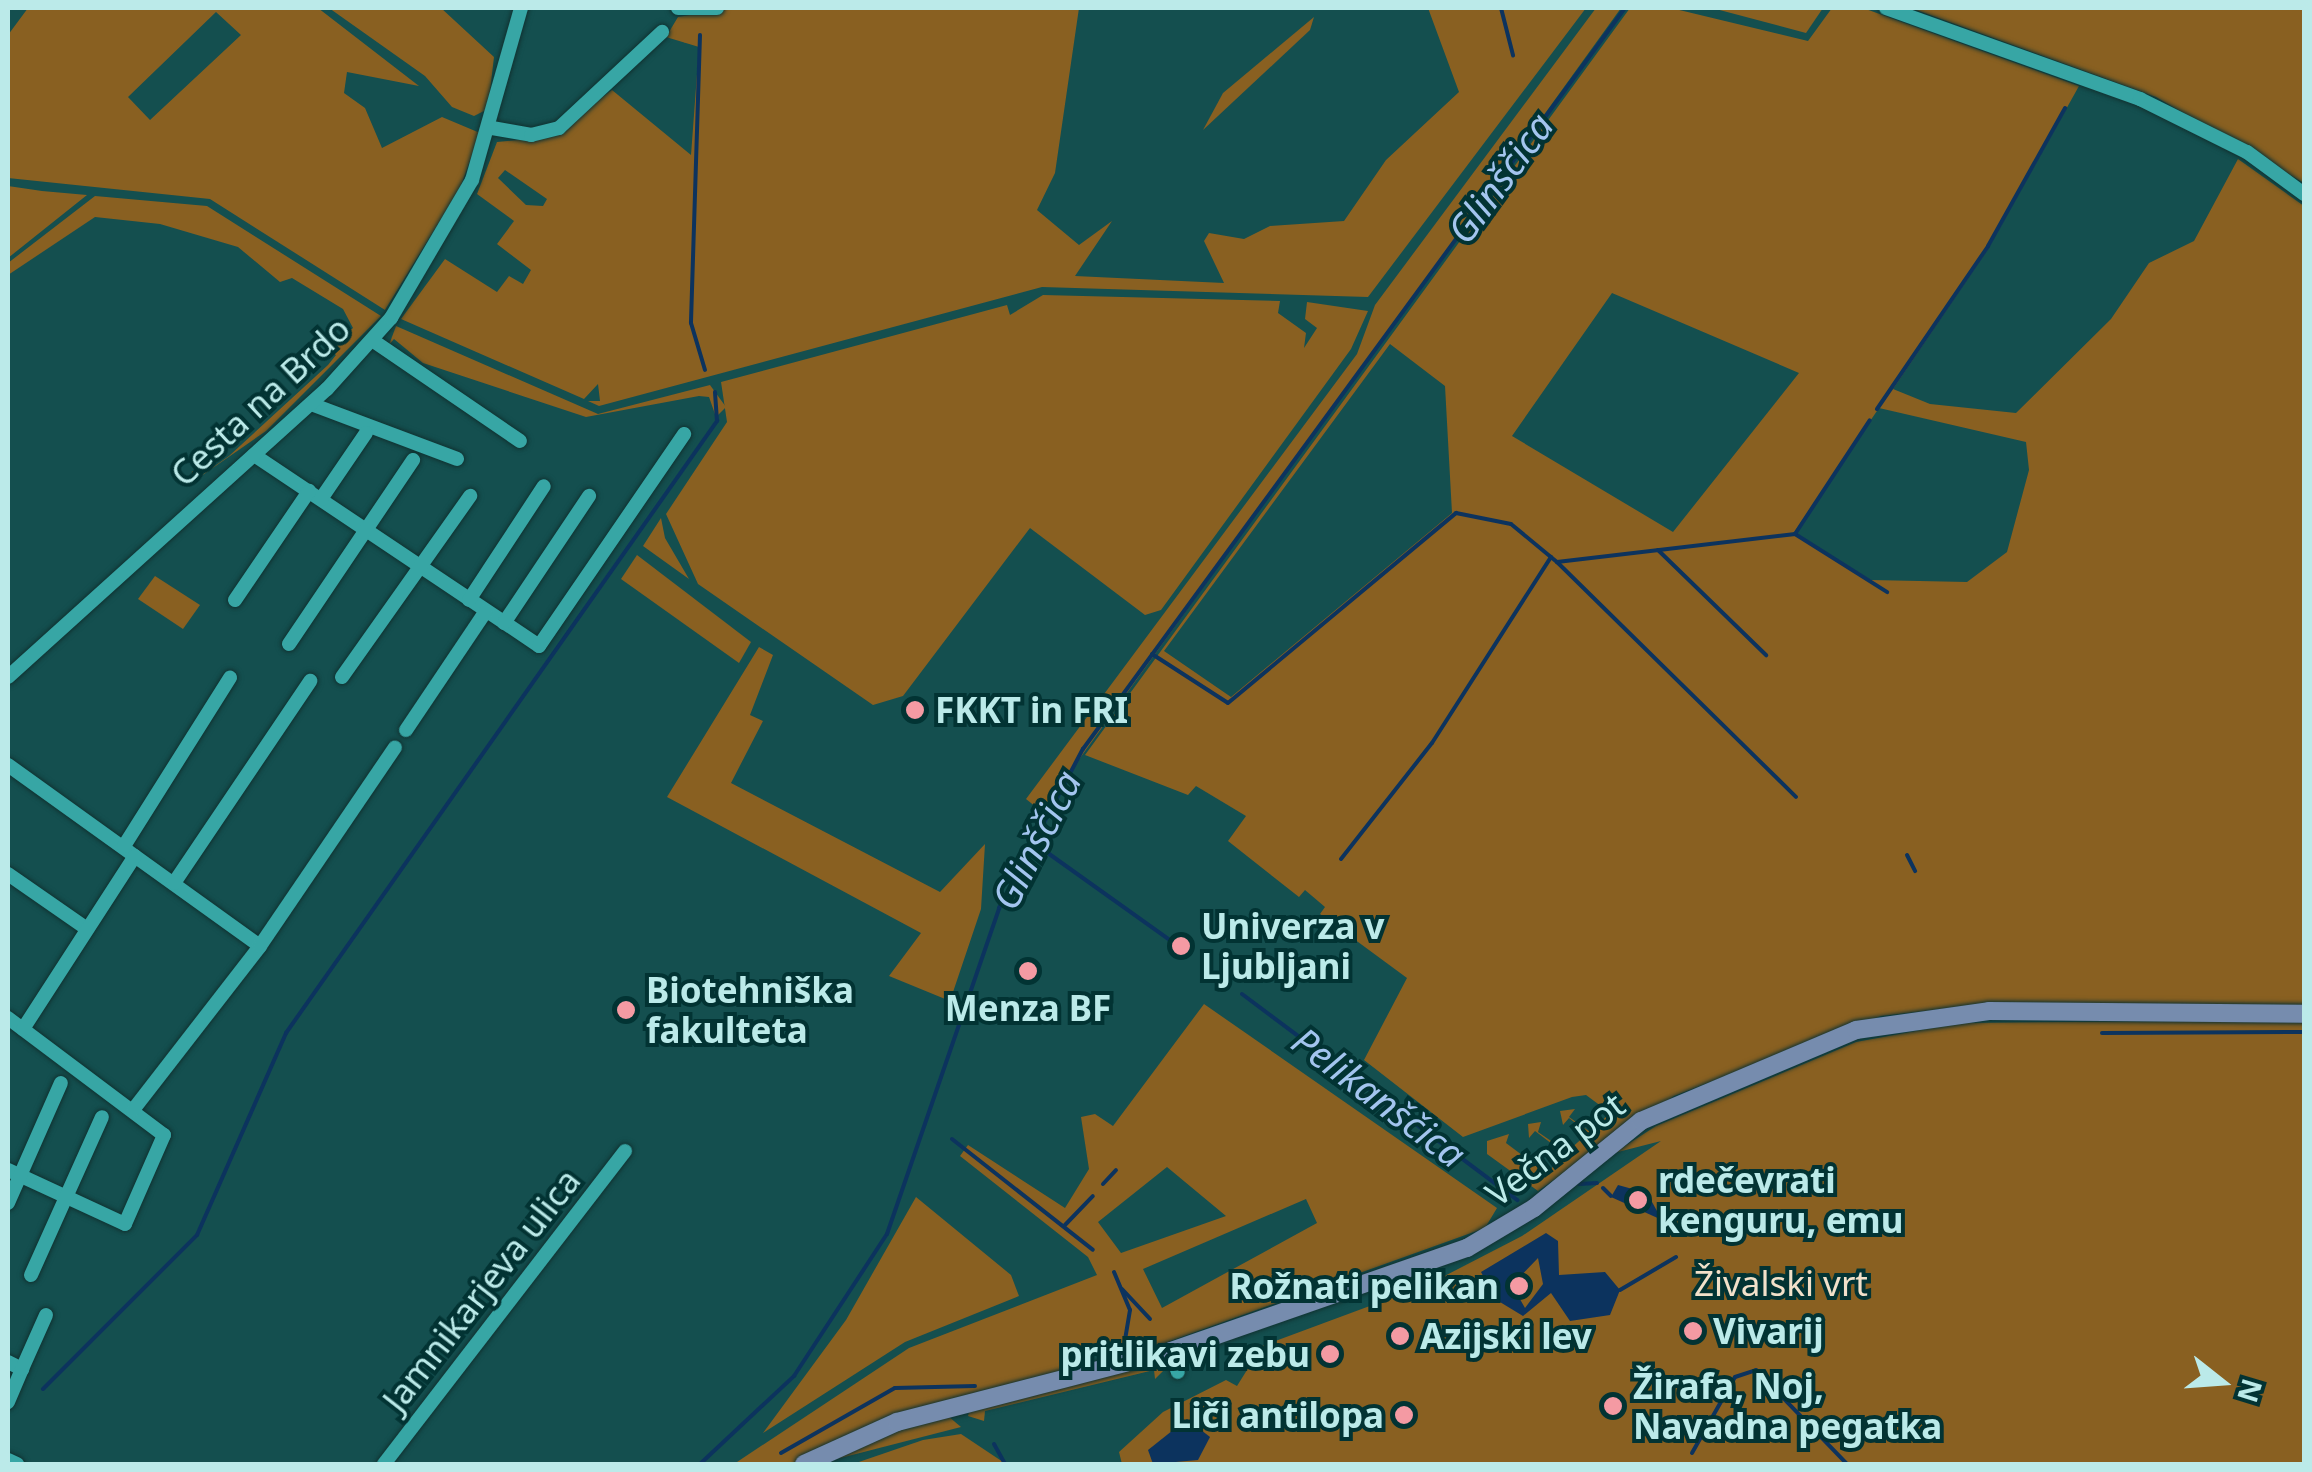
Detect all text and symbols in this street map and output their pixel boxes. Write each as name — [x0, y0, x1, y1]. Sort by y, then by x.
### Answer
water label: Glinščica — [1438, 104, 1562, 252]
street label: Cesta na Brdo — [162, 307, 358, 495]
place label: FKKT in FRI — [935, 689, 1128, 731]
marker: FKKT in FRI — [904, 699, 926, 721]
water label: Glinščica — [982, 763, 1090, 917]
place label: Univerza v Ljubljani — [1201, 905, 1385, 987]
marker: Univerza v Ljubljani — [1170, 935, 1192, 957]
marker: Menza BF — [1017, 960, 1039, 982]
place label: Biotehniška fakulteta — [646, 969, 854, 1051]
place label: Menza BF — [945, 987, 1111, 1029]
marker: Biotehniška fakulteta — [615, 999, 637, 1021]
water label: Pelikanščica — [1284, 1017, 1474, 1177]
street label: Večna pot — [1477, 1083, 1633, 1215]
place label: rdečevrati kenguru, emu — [1658, 1159, 1903, 1241]
street label: Jamnikarjeva ulica — [373, 1160, 589, 1420]
marker: rdečevrati kenguru, emu — [1627, 1189, 1649, 1211]
park label: Živalski vrt — [1694, 1262, 1868, 1304]
place label: Rožnati pelikan — [1229, 1265, 1499, 1307]
marker: Rožnati pelikan — [1508, 1275, 1530, 1297]
place label: Vivarij — [1713, 1310, 1824, 1352]
place label: Azijski lev — [1420, 1315, 1592, 1357]
marker: Vivarij — [1682, 1320, 1704, 1342]
marker: Azijski lev — [1389, 1325, 1411, 1347]
north arrow — [2172, 1332, 2272, 1432]
place label: pritlikavi zebu — [1060, 1333, 1310, 1375]
marker: pritlikavi zebu — [1319, 1343, 1341, 1365]
place label: Žirafa, Noj, Navadna pegatka — [1633, 1365, 1942, 1447]
text: N — [2229, 1374, 2272, 1407]
place label: Liči antilopa — [1172, 1394, 1384, 1436]
marker: Žirafa, Noj, Navadna pegatka — [1602, 1395, 1624, 1417]
marker: Liči antilopa — [1393, 1404, 1415, 1426]

